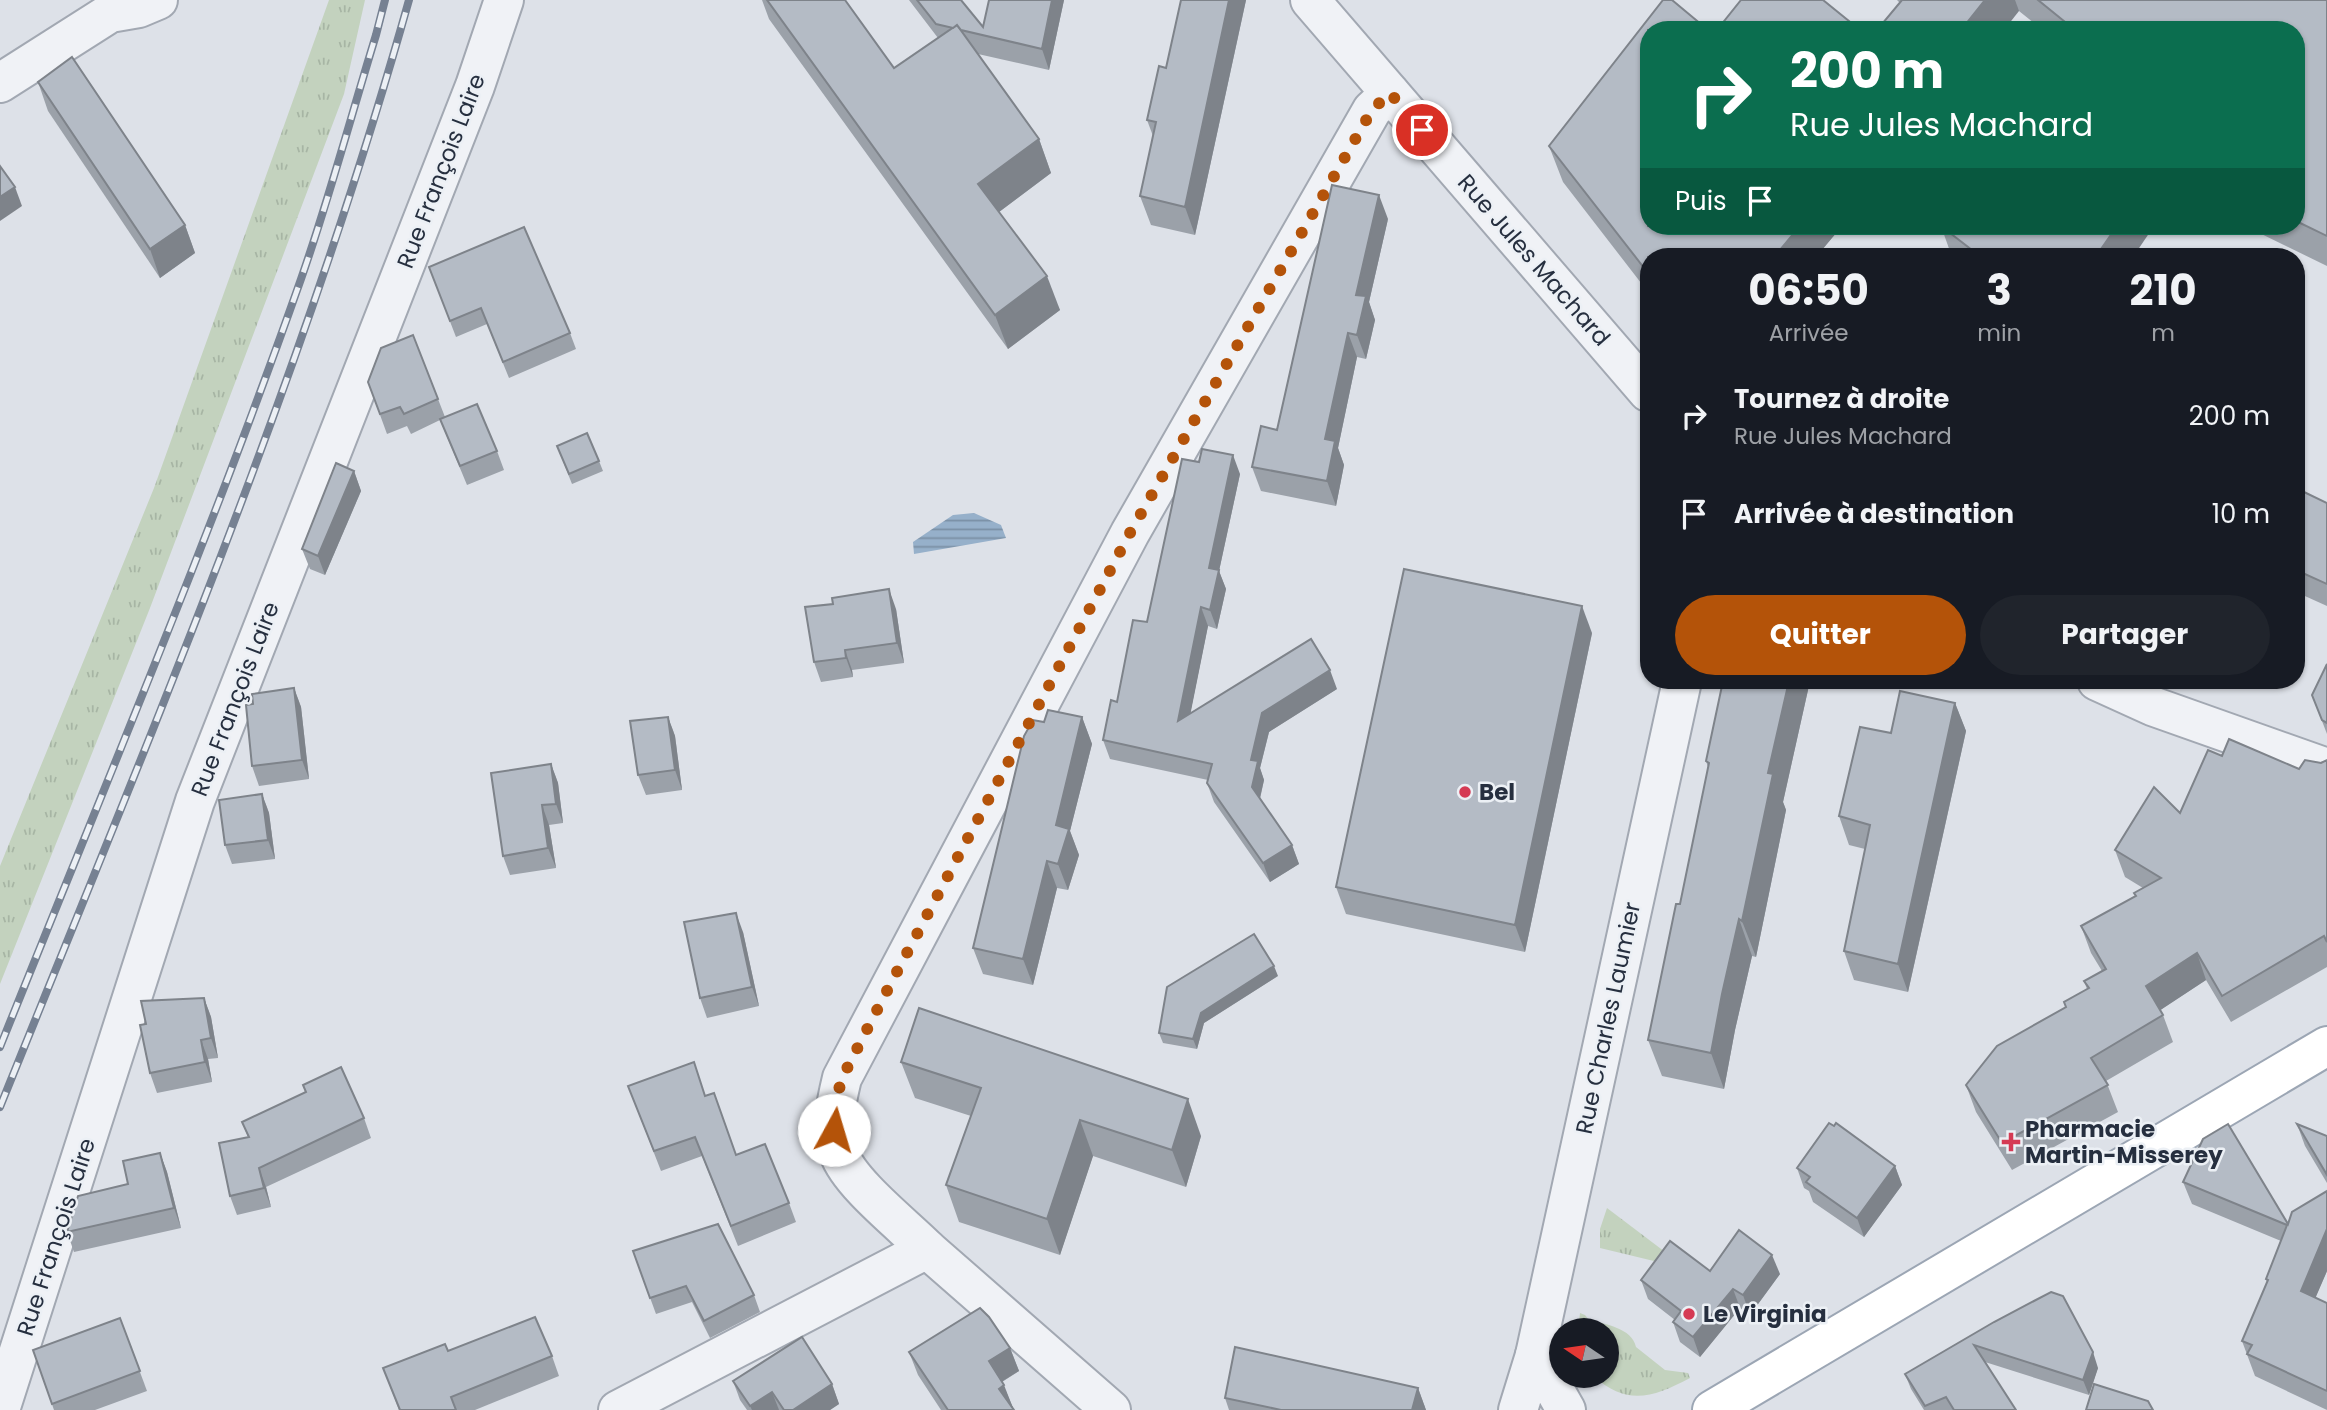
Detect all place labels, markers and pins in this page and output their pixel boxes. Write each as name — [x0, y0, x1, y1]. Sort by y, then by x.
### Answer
pin — [1392, 100, 1452, 160]
place label: Bel — [1479, 776, 1515, 808]
marker: Bel — [1457, 784, 1473, 800]
place label: Pharmacie Martin-Misserey — [2025, 1113, 2223, 1171]
marker: Pharmacie Martin-Misserey — [2003, 1134, 2019, 1150]
place label: Le Virginia — [1703, 1298, 1827, 1330]
marker: Le Virginia — [1681, 1306, 1697, 1322]

